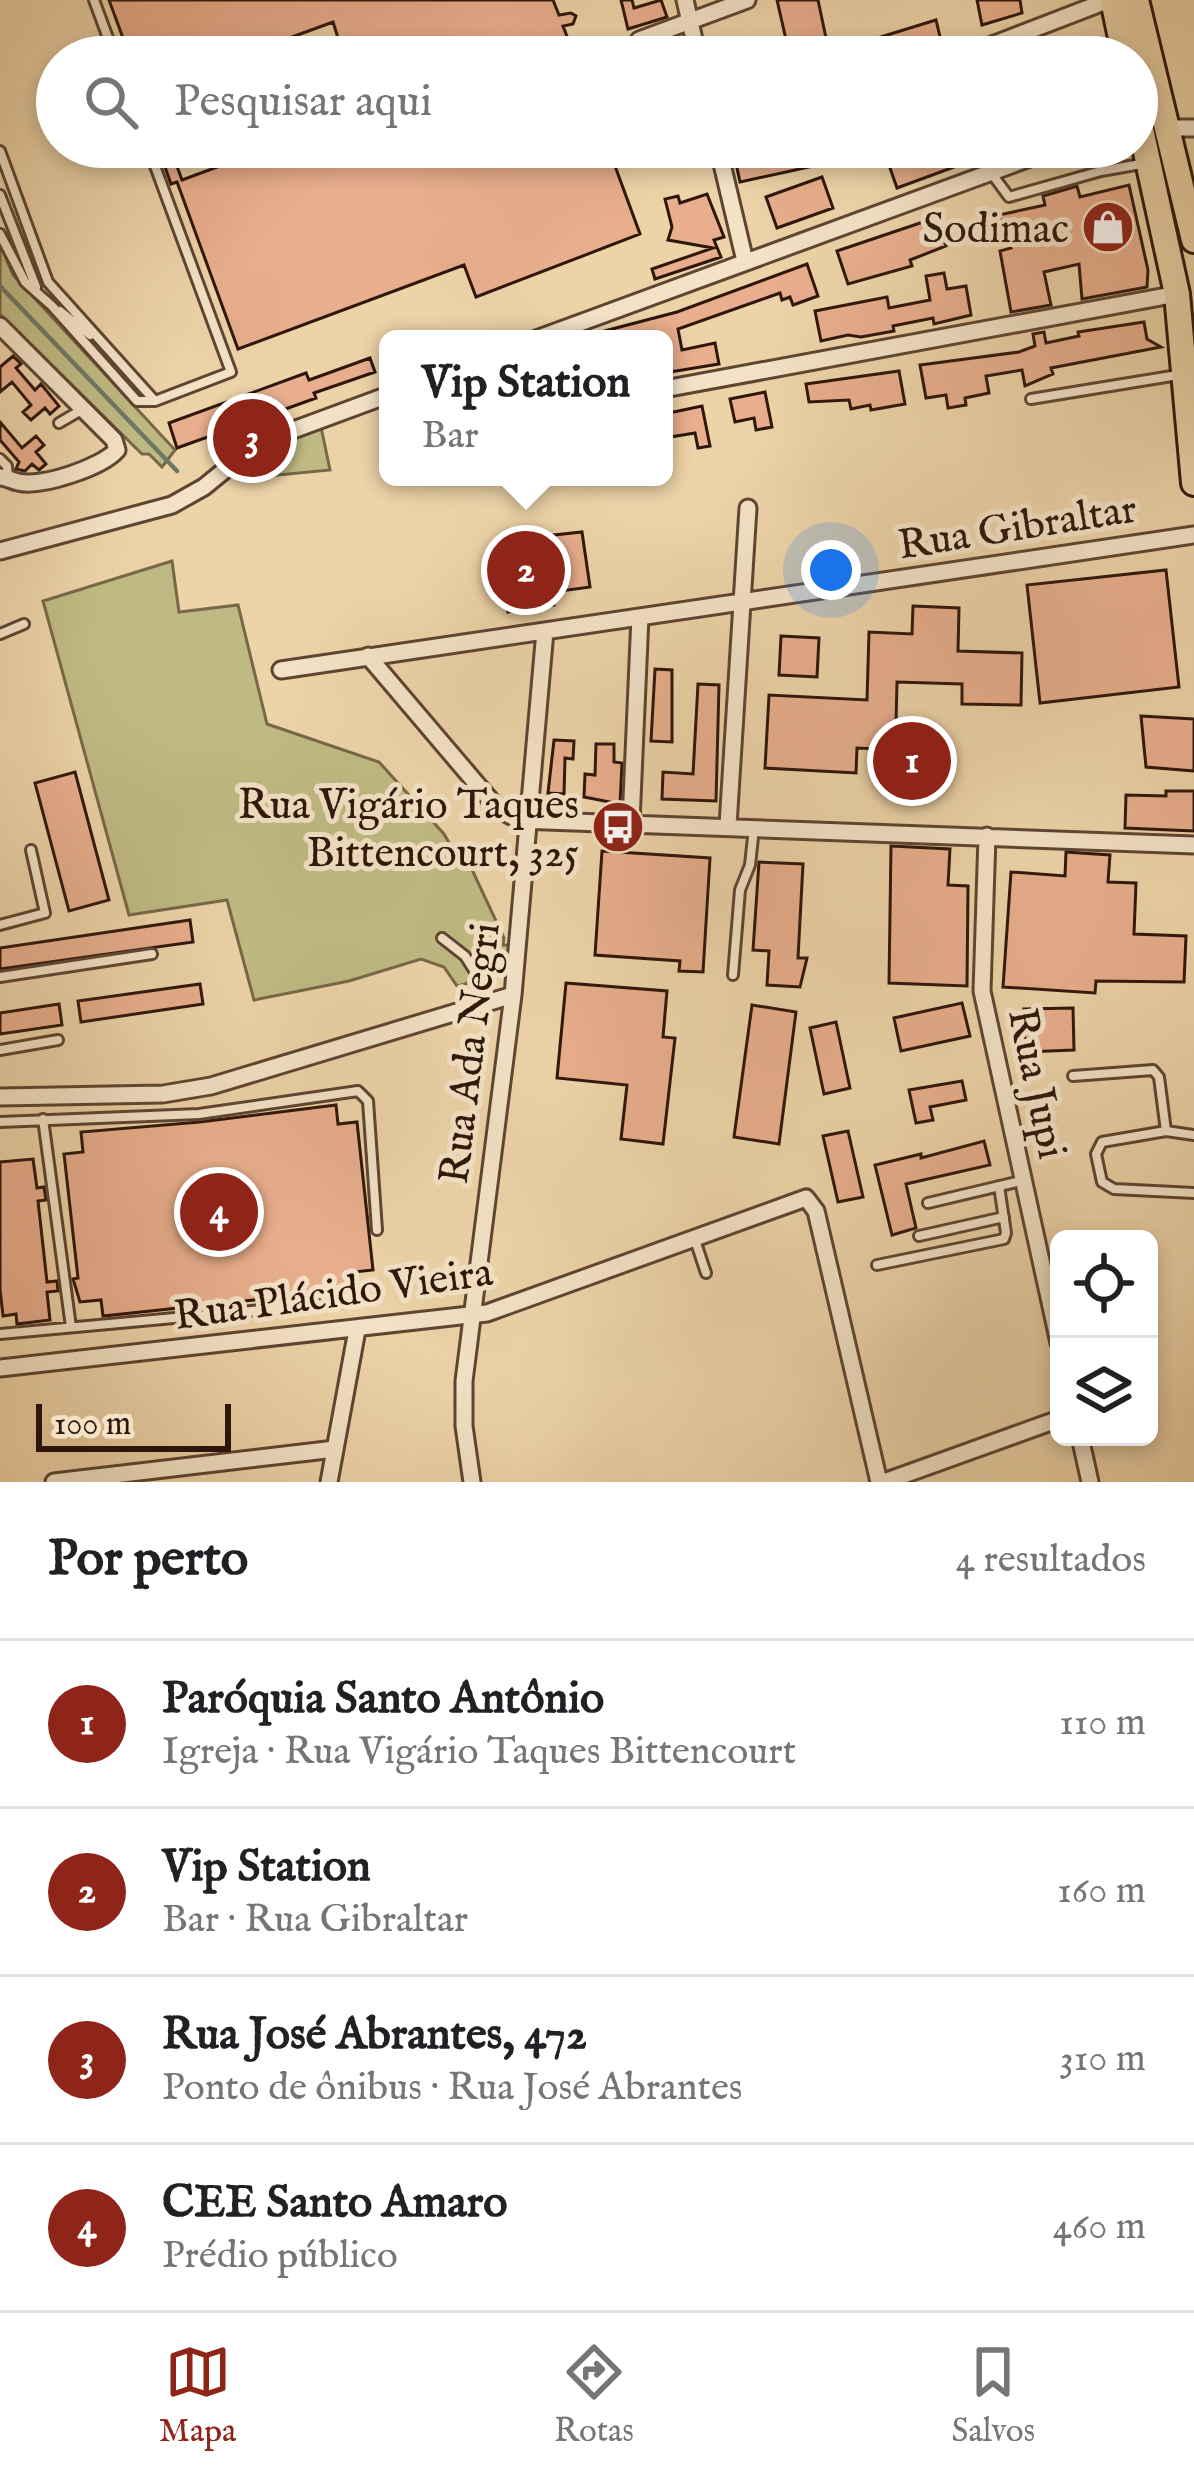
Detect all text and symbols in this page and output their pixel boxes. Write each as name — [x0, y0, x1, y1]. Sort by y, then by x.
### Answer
search box — [36, 36, 1158, 168]
icon: search — [78, 69, 144, 135]
text: Pesquisar aqui — [174, 74, 432, 131]
shop icon: Sodimac — [1080, 199, 1136, 255]
place label: Sodimac — [923, 204, 1069, 257]
popup — [379, 330, 673, 486]
text: Vip Station — [422, 355, 630, 412]
pin: 3 — [213, 393, 291, 483]
text: Bar — [422, 412, 479, 461]
street label: Rua Gibraltar — [895, 483, 1141, 573]
pin: 2 — [487, 525, 565, 615]
your location — [801, 540, 861, 600]
pin: 1 — [873, 716, 951, 806]
place label: Rua Vigário Taques Bittencourt, 325 — [238, 780, 579, 881]
bus stop icon: Rua Vigário Taques Bittencourt, 325 — [590, 799, 646, 855]
street label: Rua Ada Negri — [429, 920, 514, 1187]
street label: Rua Jupi — [994, 1004, 1077, 1164]
pin: 4 — [180, 1167, 258, 1257]
map controls — [1050, 1230, 1158, 1446]
button: locate — [1050, 1230, 1158, 1338]
street label: Rua Plácido Vieira — [171, 1247, 497, 1344]
button: layers — [1050, 1338, 1158, 1446]
scale bar — [36, 1398, 231, 1451]
text: 100 m — [54, 1404, 131, 1446]
text: Por perto — [48, 1528, 248, 1593]
text: 4 resultados — [956, 1536, 1146, 1585]
text: Paróquia Santo Antônio — [162, 1671, 604, 1728]
text: 1 — [80, 1699, 94, 1748]
text: 110 m — [1059, 1699, 1146, 1748]
text: Igreja · Rua Vigário Taques Bittencourt — [162, 1728, 796, 1777]
text: Vip Station — [162, 1839, 371, 1896]
text: 2 — [78, 1867, 96, 1916]
text: 160 m — [1057, 1867, 1146, 1916]
text: Bar · Rua Gibraltar — [162, 1896, 468, 1945]
text: Rua José Abrantes, 472 — [162, 2007, 587, 2064]
text: 3 — [80, 2035, 94, 2084]
text: 310 m — [1059, 2035, 1146, 2084]
text: Ponto de ônibus · Rua José Abrantes — [162, 2064, 743, 2113]
text: CEE Santo Amaro — [162, 2175, 508, 2232]
text: 4 — [77, 2203, 97, 2252]
text: 460 m — [1053, 2203, 1146, 2252]
text: Prédio público — [162, 2232, 398, 2281]
tab: Mapa — [159, 2339, 236, 2453]
tab: Rotas — [554, 2339, 634, 2453]
tab: Salvos — [952, 2339, 1035, 2453]

